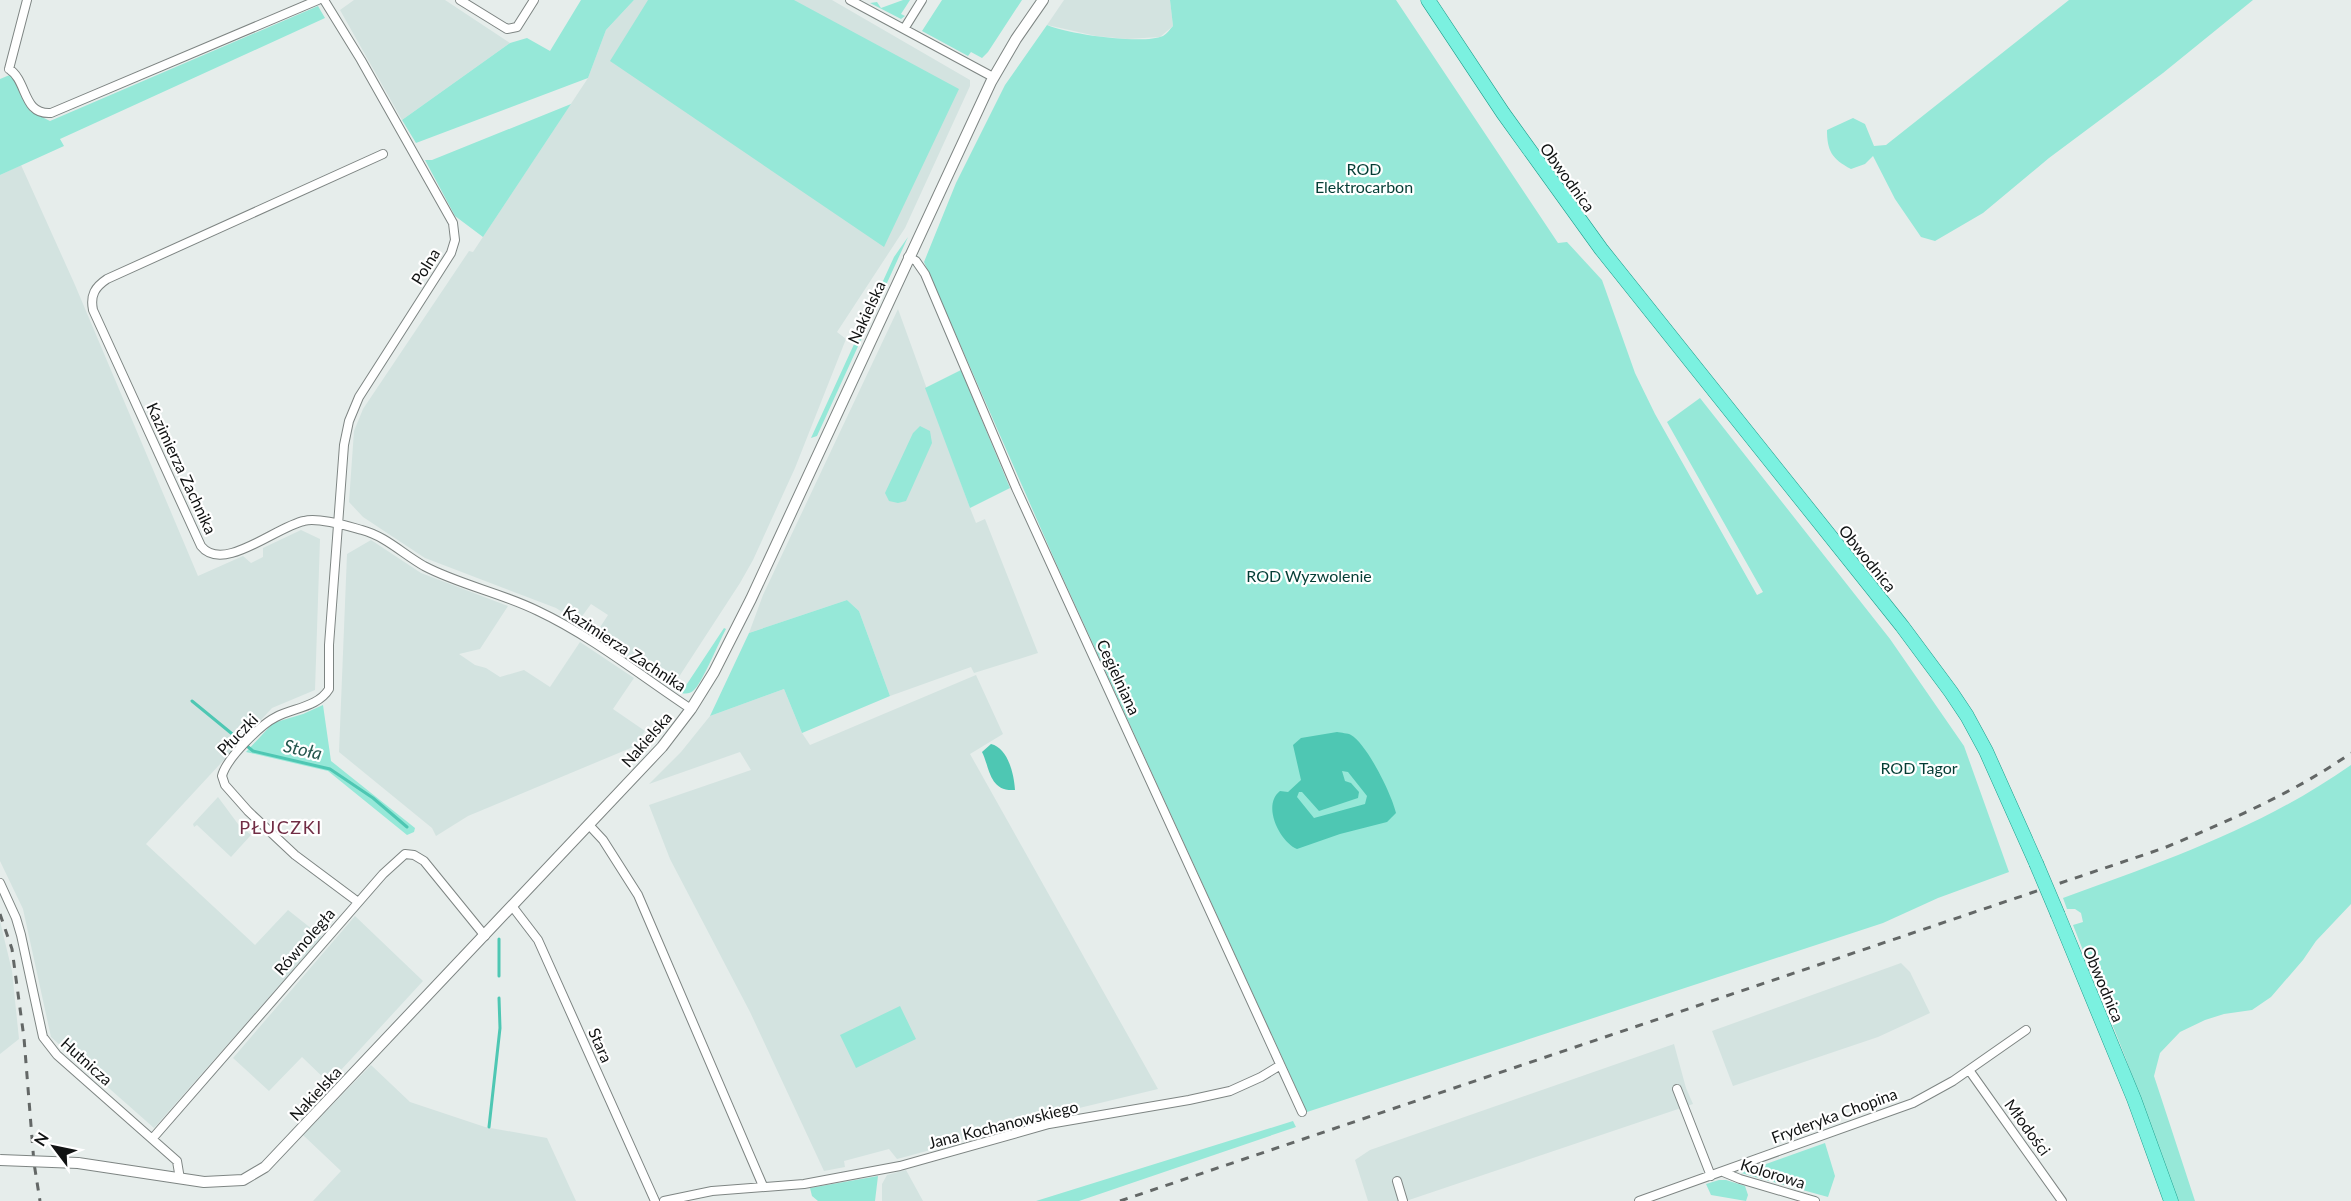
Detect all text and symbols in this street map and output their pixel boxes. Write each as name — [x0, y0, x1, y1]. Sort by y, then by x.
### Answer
street label: Obwodnica — [1537, 139, 1599, 215]
park label: ROD Elektrocarbon — [1315, 159, 1413, 196]
street label: Polna — [407, 244, 443, 288]
street label: Nakielska — [843, 278, 889, 346]
street label: Kazimierza Zachnika — [143, 399, 221, 537]
street label: Obwodnica — [1835, 521, 1901, 595]
park label: ROD Wyzwolenie — [1246, 566, 1372, 585]
street label: Kazimierza Zachnika — [560, 601, 690, 695]
street label: Cegielniana — [1093, 636, 1145, 718]
street label: Nakielska — [617, 707, 675, 771]
street label: Płuczki — [213, 709, 261, 759]
water label: Stoła — [282, 734, 324, 764]
park label: ROD Tagor — [1880, 758, 1958, 777]
district label: PŁUCZKI — [239, 816, 323, 838]
street label: Równoległa — [270, 904, 338, 978]
street label: Obwodnica — [2080, 943, 2128, 1025]
street label: Stara — [585, 1025, 617, 1065]
street label: Hutnicza — [57, 1033, 117, 1089]
street label: Nakielska — [285, 1062, 345, 1124]
street label: Fryderyka Chopina — [1769, 1083, 1899, 1147]
street label: Młodości — [2001, 1095, 2055, 1159]
street label: Jana Kochanowskiego — [926, 1096, 1080, 1152]
north arrow — [24, 1117, 84, 1177]
text: N — [30, 1129, 52, 1149]
street label: Kolorowa — [1738, 1154, 1808, 1192]

